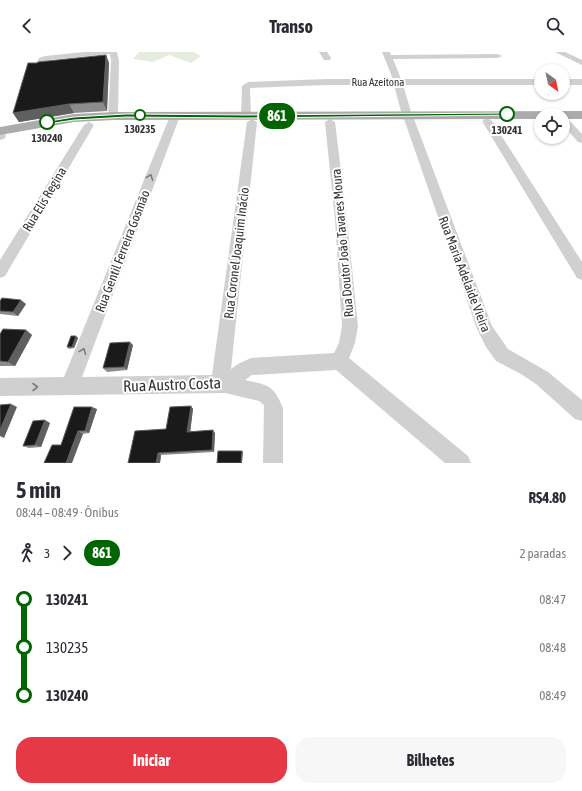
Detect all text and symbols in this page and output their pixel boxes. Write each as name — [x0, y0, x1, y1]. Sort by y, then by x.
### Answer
icon: back — [16, 15, 38, 37]
icon: search — [544, 15, 566, 37]
text: Transo — [269, 16, 313, 37]
north arrow — [534, 64, 570, 100]
map controls — [534, 64, 570, 144]
street label: Rua Azeitona — [352, 76, 404, 88]
line badge: 861 — [254, 103, 300, 129]
marker: 130241 — [499, 106, 515, 122]
text: 861 — [267, 108, 287, 124]
button: locate — [534, 108, 570, 144]
marker: 130235 — [134, 109, 146, 121]
marker: 130240 — [39, 114, 55, 130]
place label: 130235 — [124, 123, 156, 135]
place label: 130241 — [491, 124, 523, 136]
place label: 130240 — [31, 132, 63, 144]
street label: Rua Elis Regina — [19, 164, 69, 234]
street label: Rua Doutor João Tavares Moura — [329, 168, 356, 318]
one-way arrow — [146, 174, 154, 181]
street label: Rua Coronel Joaquim Inácio — [221, 186, 252, 320]
street label: Rua Gentil Ferreira Gosmão — [92, 188, 153, 314]
street label: Rua Maria Adelaide Vieira — [436, 214, 494, 334]
one-way arrow — [79, 347, 87, 354]
street label: Rua Austro Costa — [123, 373, 221, 395]
one-way arrow — [32, 383, 38, 391]
text: 5 min — [16, 477, 61, 503]
text: R$4.80 — [528, 489, 566, 506]
text: 08:44 – 08:49 · Ônibus — [16, 505, 119, 520]
icon: walk — [16, 542, 38, 564]
icon: forward — [56, 542, 78, 564]
text: 861 — [92, 545, 112, 561]
text: 3 — [44, 546, 50, 561]
text: 2 paradas — [519, 546, 566, 561]
text: 130241 — [46, 591, 88, 608]
text: 08:47 — [539, 592, 566, 607]
text: 130235 — [46, 639, 88, 656]
text: 08:48 — [539, 640, 566, 655]
text: 130240 — [46, 687, 88, 704]
text: 08:49 — [539, 688, 566, 703]
button: Iniciar — [16, 737, 287, 783]
button: Bilhetes — [295, 737, 566, 783]

